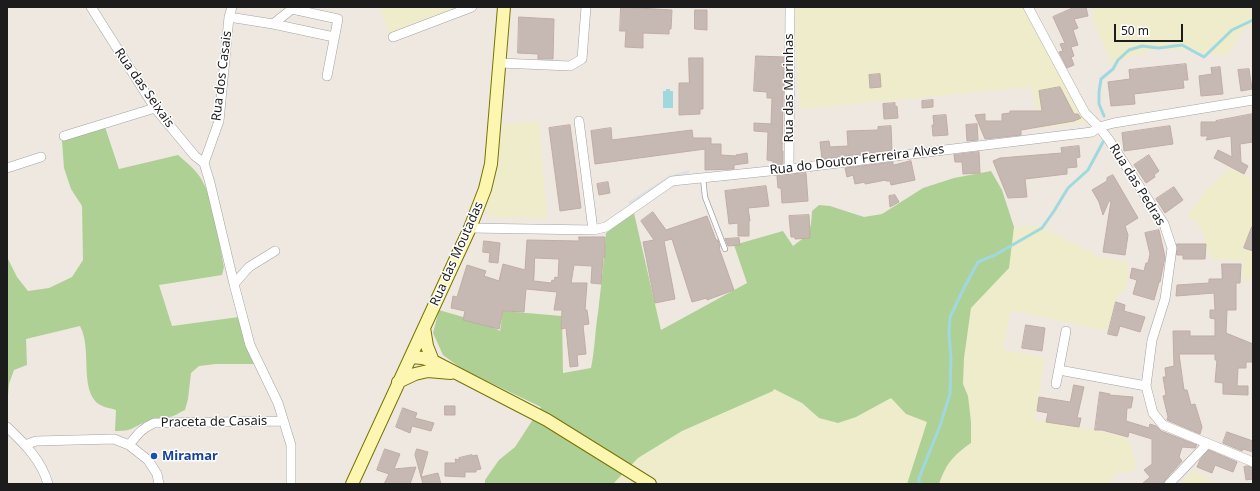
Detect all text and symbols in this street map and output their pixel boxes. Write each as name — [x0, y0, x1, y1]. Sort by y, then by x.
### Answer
scale bar — [1116, 16, 1185, 42]
text: 50 m — [1121, 22, 1149, 39]
street label: Rua dos Casais — [209, 30, 235, 122]
street label: Rua das Marinhas — [781, 33, 797, 143]
street label: Rua das Seixais — [111, 45, 177, 131]
street label: Rua das Pedras — [1106, 141, 1168, 229]
street label: Rua do Doutor Ferreira Alves — [769, 142, 945, 178]
street label: Rua das Moutadas — [427, 199, 487, 309]
street label: Praceta de Casais — [161, 413, 267, 431]
place label: Miramar — [162, 448, 218, 464]
marker: Miramar — [149, 451, 159, 461]

